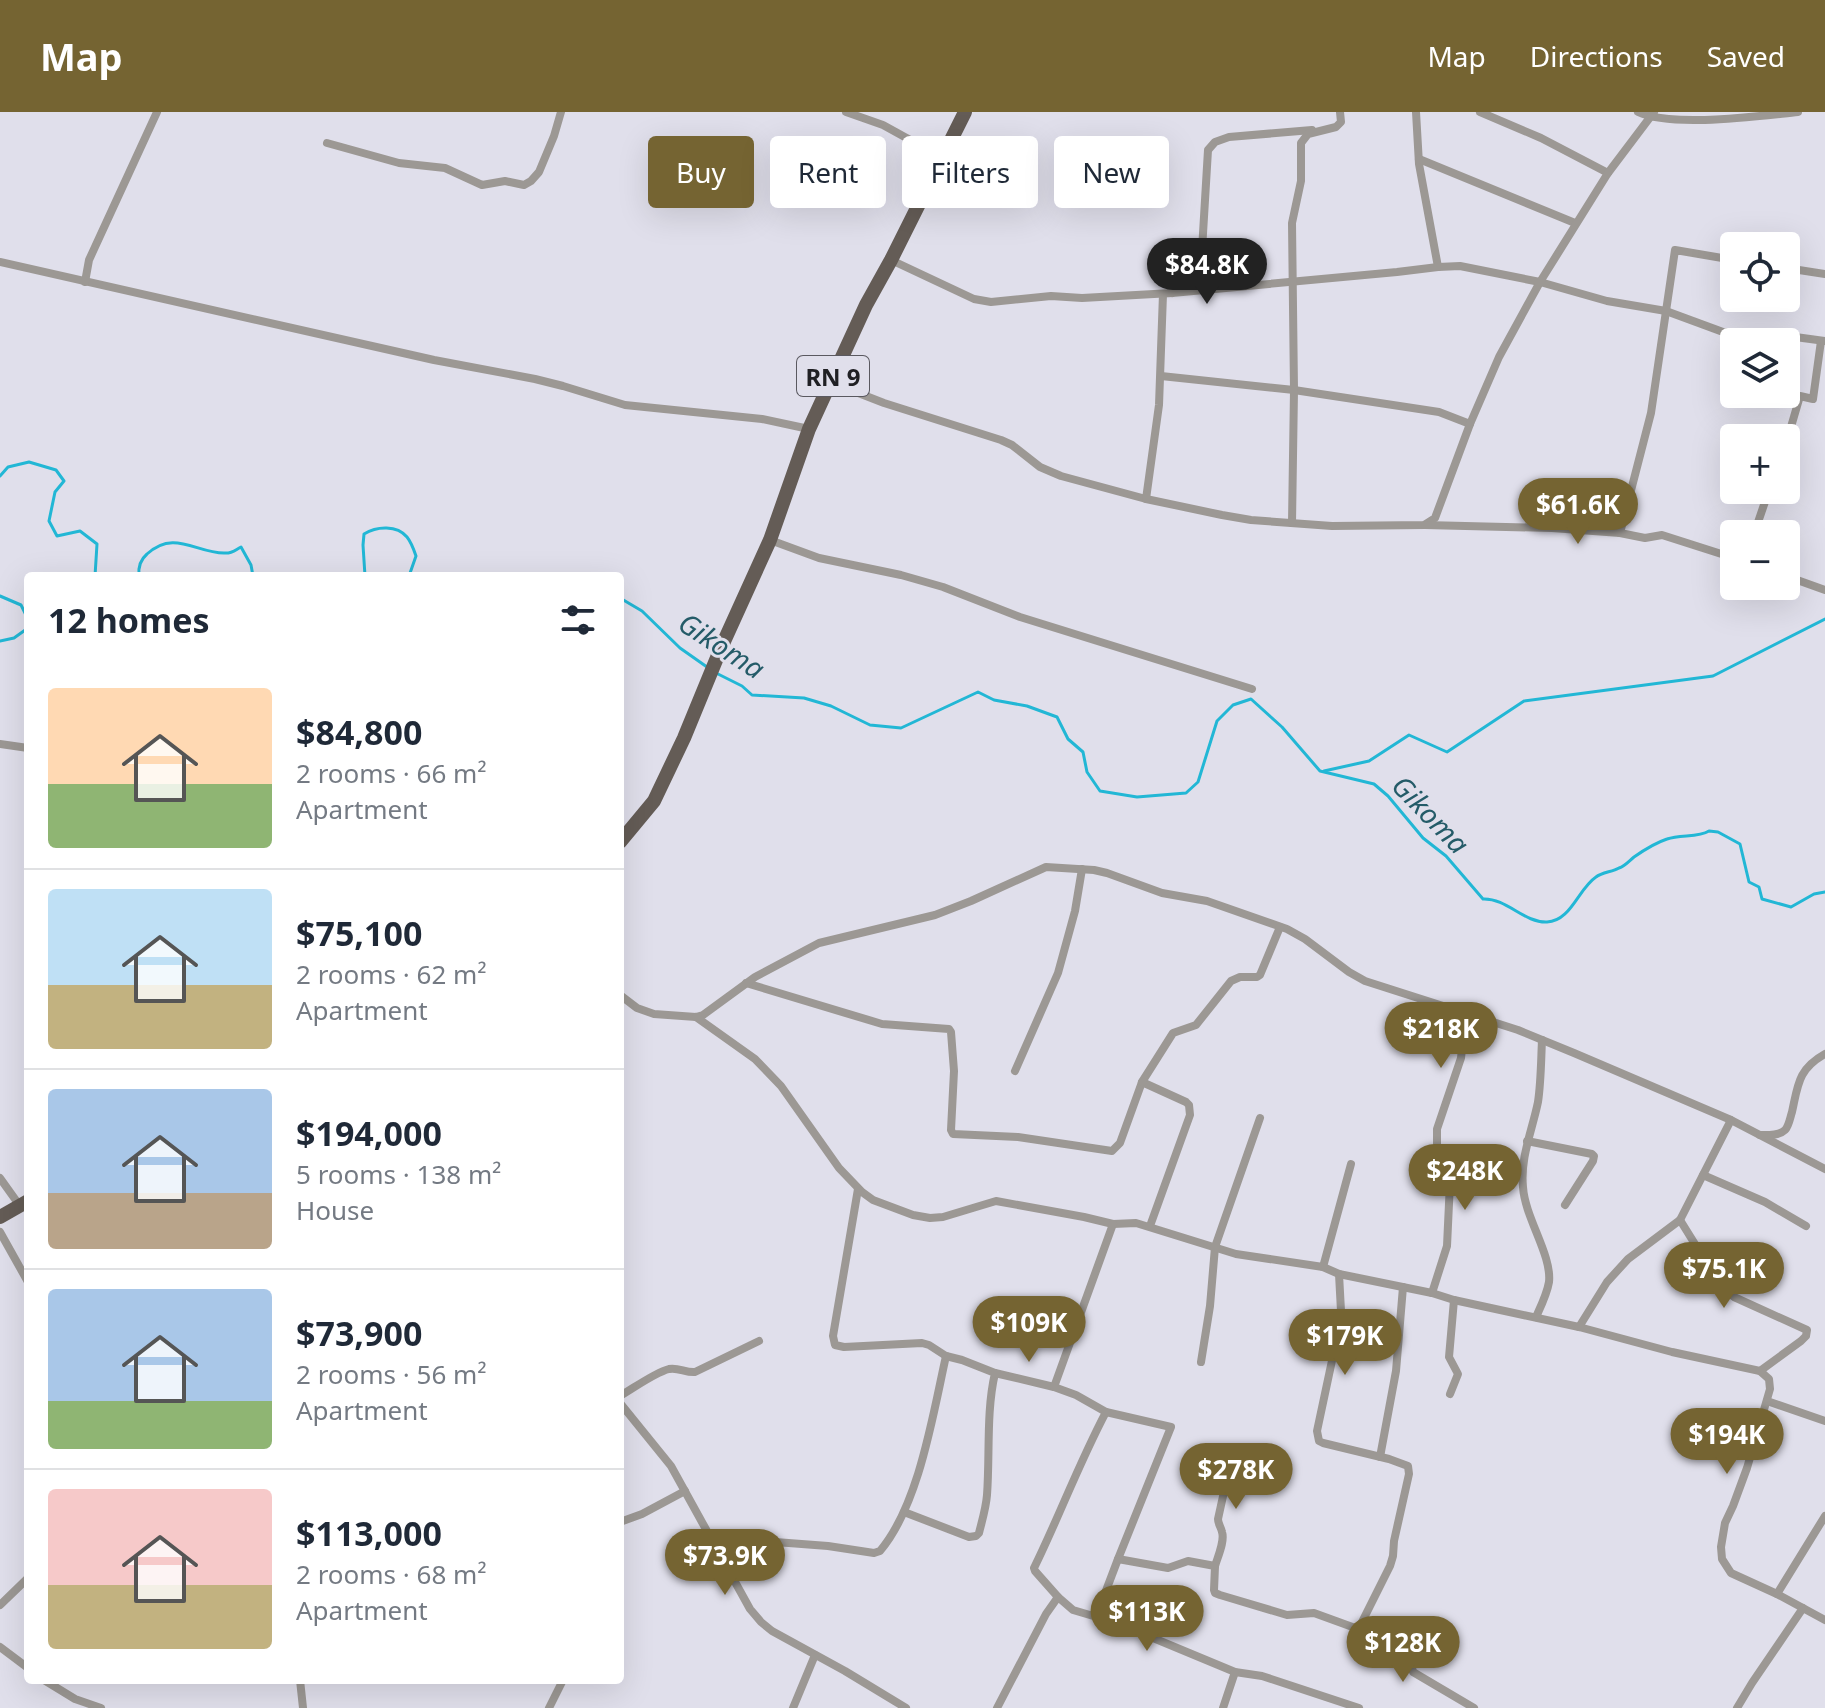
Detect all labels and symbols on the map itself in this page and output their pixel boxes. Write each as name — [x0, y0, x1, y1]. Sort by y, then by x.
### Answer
pin: $84.8K — [1142, 238, 1272, 306]
road number: RN 9 — [797, 356, 869, 396]
pin: $61.6K — [1513, 478, 1643, 546]
water label: Gikoma — [672, 603, 773, 687]
water label: Gikoma — [1384, 766, 1478, 862]
pin: $218K — [1385, 1002, 1497, 1070]
pin: $248K — [1409, 1144, 1521, 1212]
pin: $75.1K — [1659, 1242, 1789, 1310]
pin: $109K — [973, 1296, 1085, 1364]
pin: $179K — [1289, 1309, 1401, 1377]
pin: $194K — [1671, 1408, 1783, 1476]
pin: $278K — [1180, 1443, 1292, 1511]
pin: $73.9K — [660, 1529, 790, 1597]
pin: $113K — [1091, 1585, 1203, 1653]
pin: $128K — [1347, 1616, 1459, 1684]

